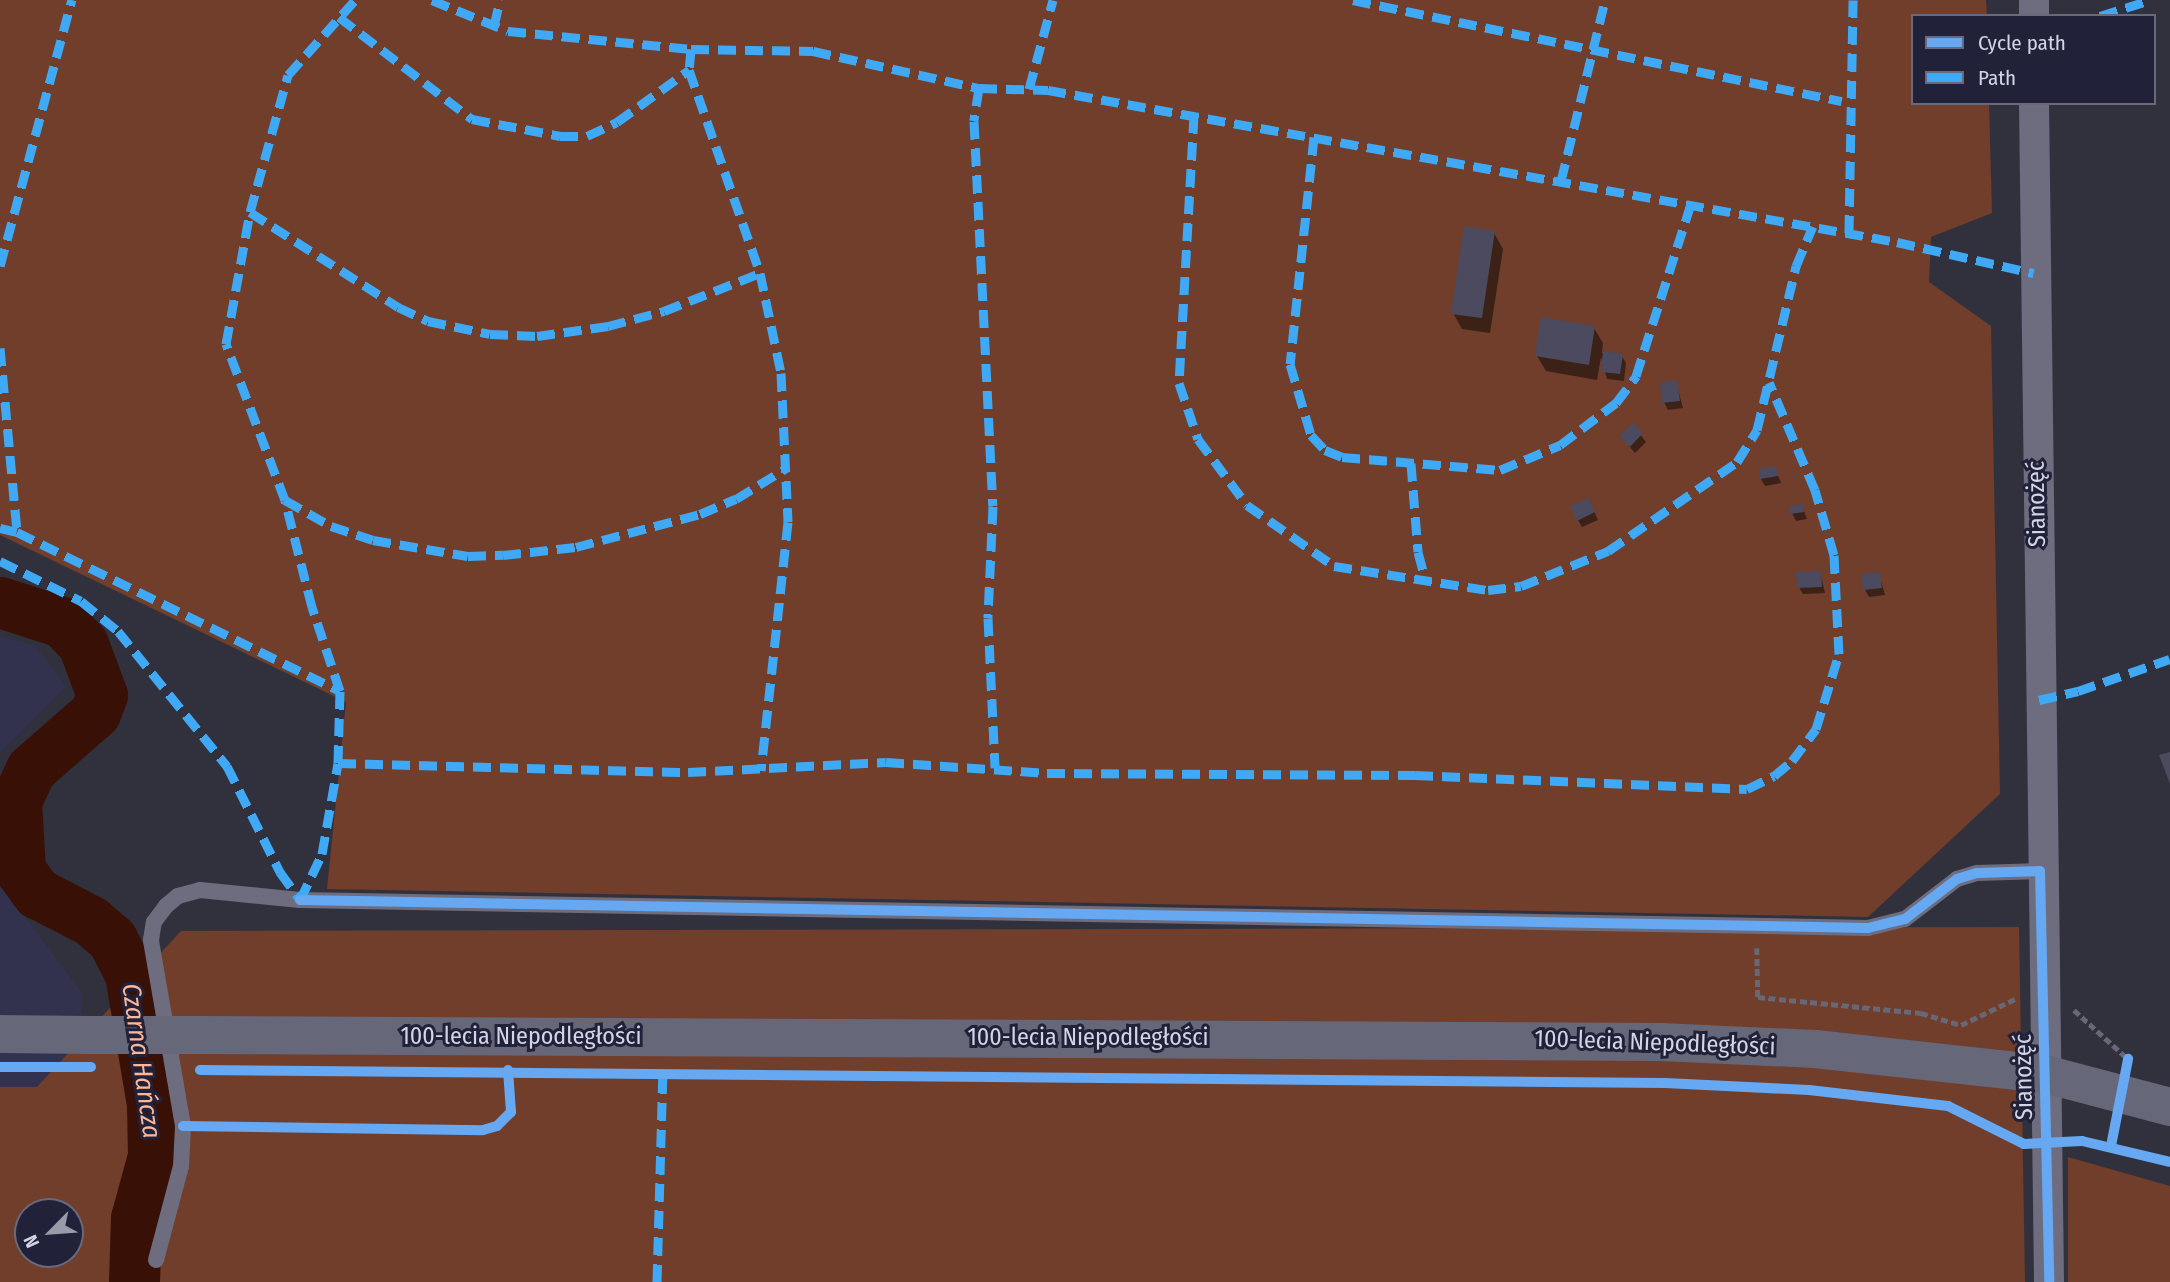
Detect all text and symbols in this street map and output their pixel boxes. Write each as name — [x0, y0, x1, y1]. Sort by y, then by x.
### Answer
legend — [1911, 14, 2156, 105]
text: Cycle path — [1978, 30, 2066, 56]
text: Path — [1978, 65, 2016, 91]
street label: Sianożęć — [2022, 461, 2052, 547]
water label: Czarna Hańcza — [115, 982, 167, 1140]
street label: 100-lecia Niepodległości — [400, 1023, 642, 1051]
street label: 100-lecia Niepodległości — [967, 1024, 1209, 1052]
street label: 100-lecia Niepodległości — [1534, 1024, 1776, 1062]
street label: Sianożęć — [2009, 1034, 2039, 1120]
north arrow — [14, 1198, 84, 1268]
text: N — [19, 1231, 44, 1251]

